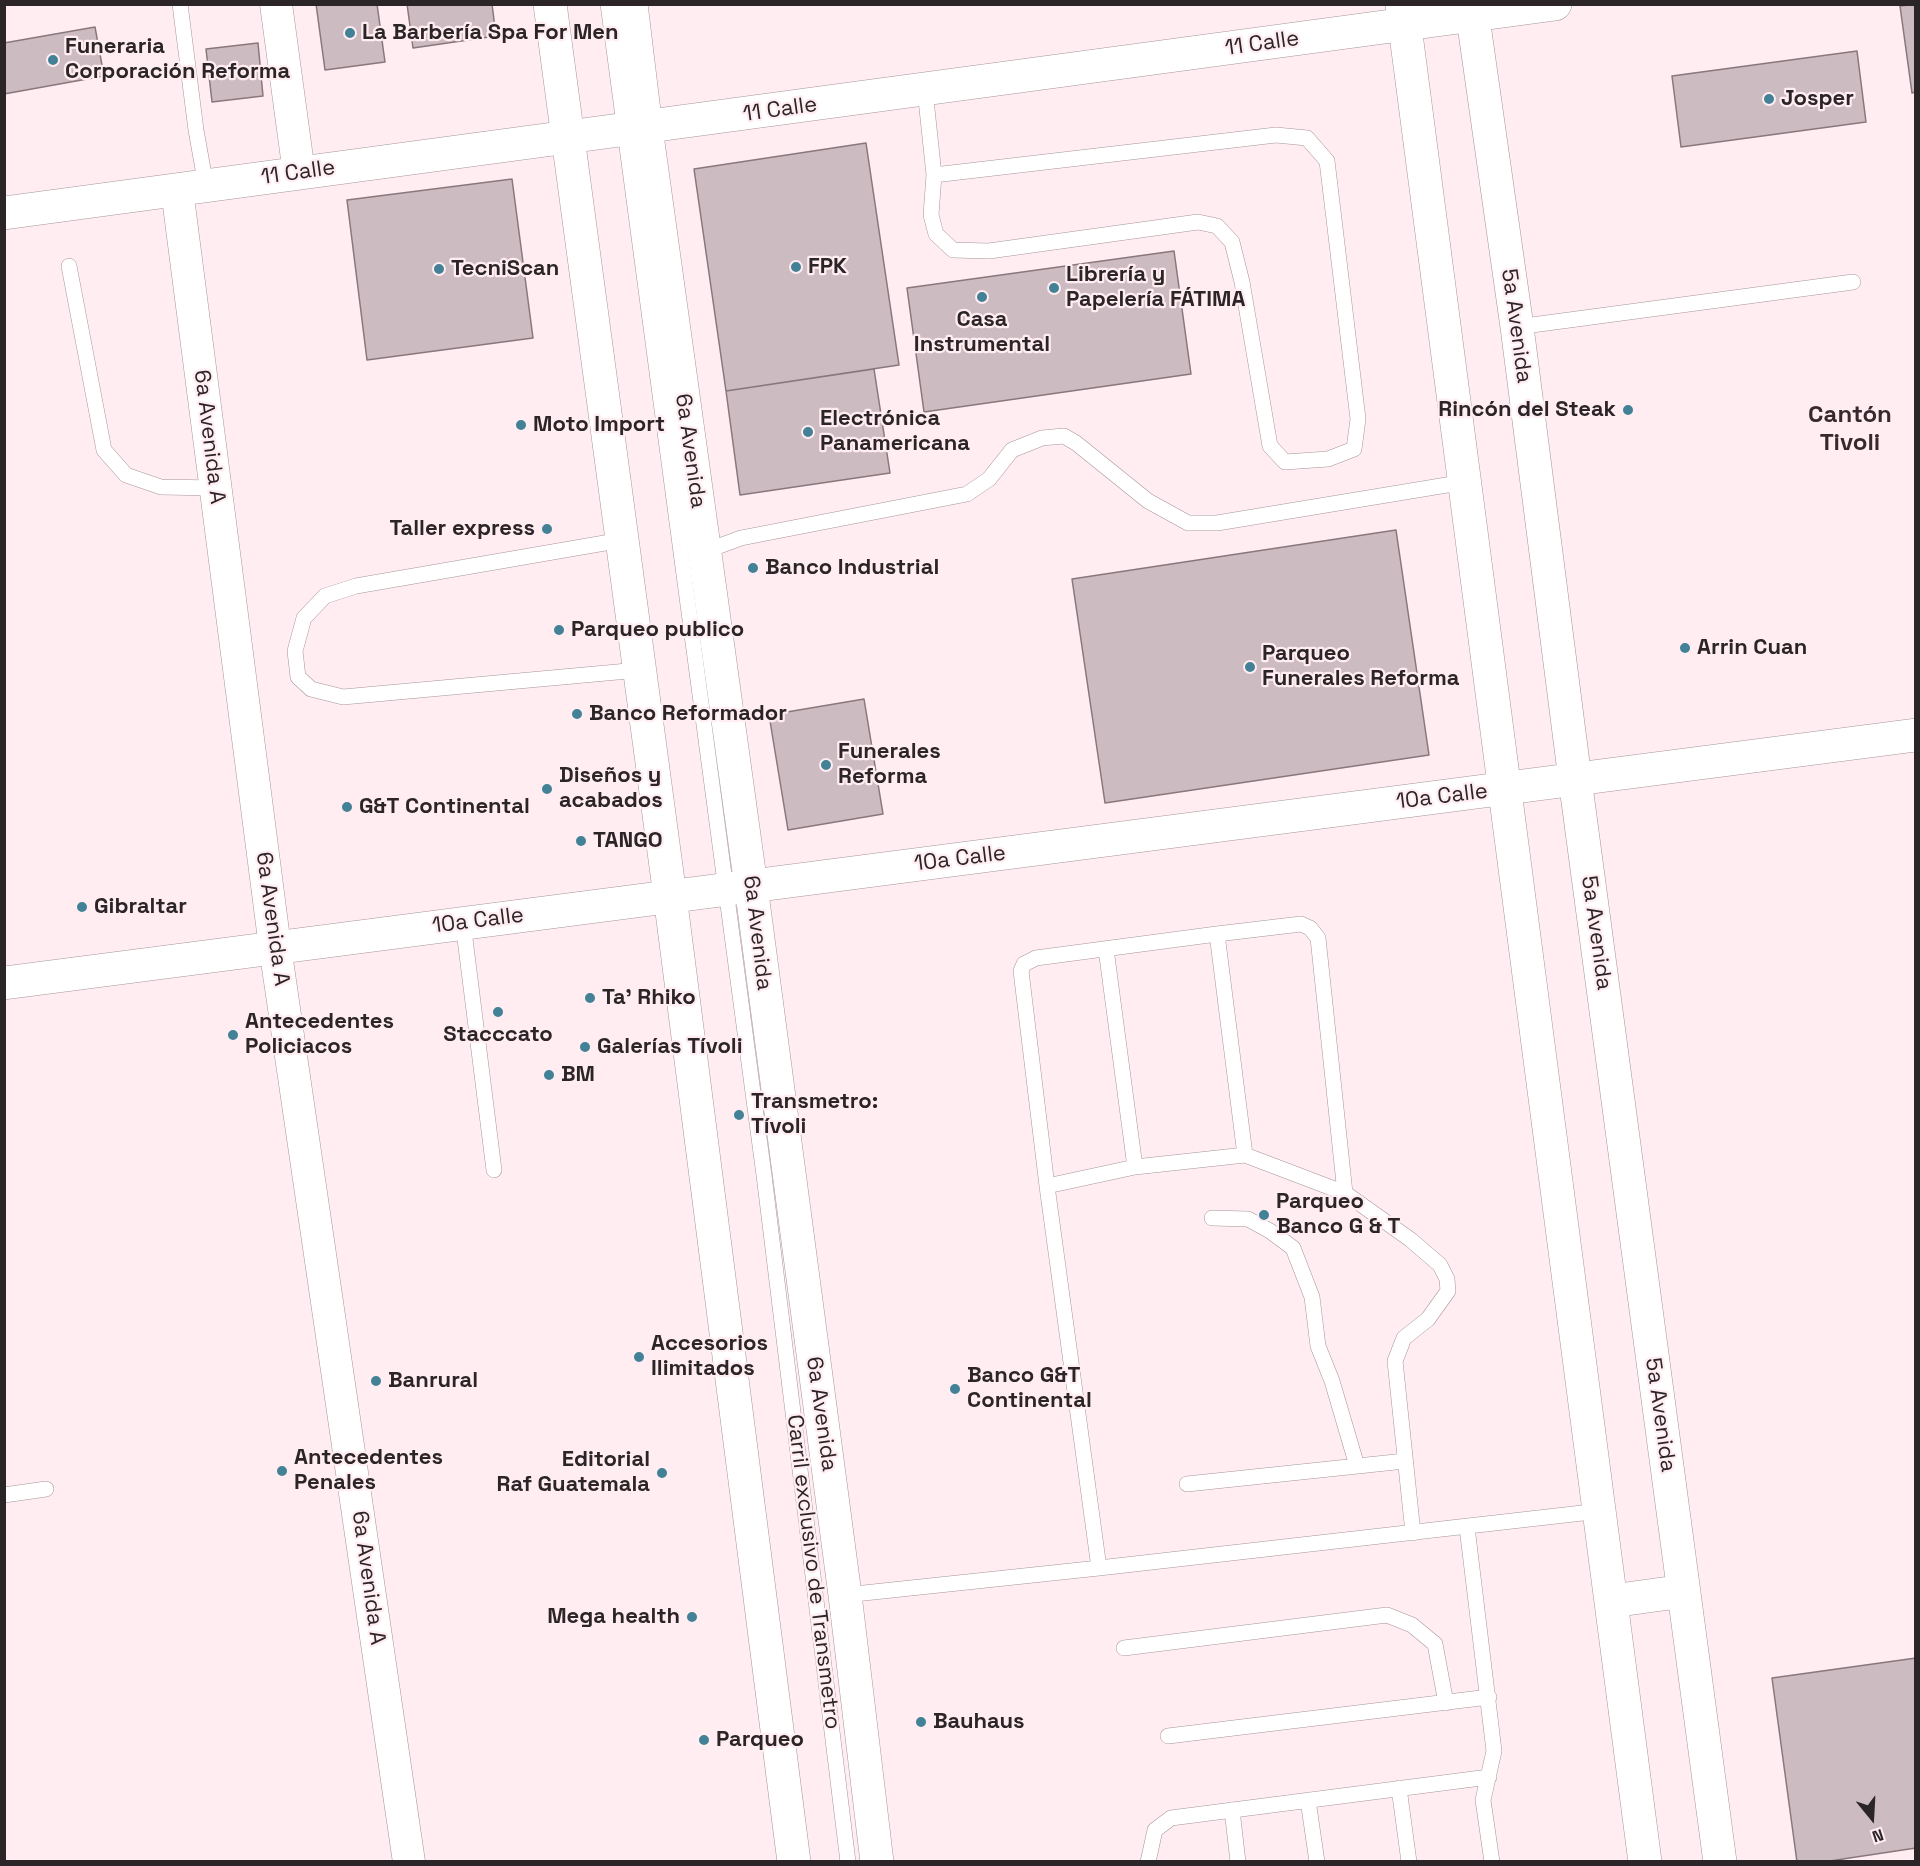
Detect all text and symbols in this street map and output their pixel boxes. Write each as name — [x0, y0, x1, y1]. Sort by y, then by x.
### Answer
place label: La Barbería Spa For Men — [362, 20, 619, 46]
marker: La Barbería Spa For Men — [343, 26, 357, 40]
street label: 11 Calle — [1223, 26, 1301, 62]
place label: Funeraria Corporación Reforma — [65, 34, 290, 86]
marker: Funeraria Corporación Reforma — [46, 53, 60, 67]
place label: Josper — [1781, 86, 1854, 112]
street label: 11 Calle — [741, 92, 819, 128]
marker: Josper — [1762, 92, 1776, 106]
street label: 11 Calle — [259, 155, 337, 191]
place label: FPK — [808, 254, 847, 280]
place label: TecniScan — [451, 256, 559, 282]
marker: FPK — [789, 260, 803, 274]
marker: TecniScan — [432, 262, 446, 276]
place label: Librería y Papelería FÁTIMA — [1066, 262, 1245, 314]
street label: 5a Avenida — [1495, 267, 1537, 385]
marker: Librería y Papelería FÁTIMA — [1047, 281, 1061, 295]
marker: Casa Instrumental — [975, 290, 989, 304]
place label: Casa Instrumental — [914, 307, 1050, 358]
street label: 6a Avenida A — [188, 368, 230, 506]
street label: 6a Avenida — [669, 392, 711, 510]
place label: Rincón del Steak — [1438, 397, 1616, 423]
district label: Cantón Tivoli — [1808, 401, 1892, 457]
marker: Rincón del Steak — [1621, 403, 1635, 417]
place label: Electrónica Panamericana — [820, 406, 970, 458]
place label: Moto Import — [533, 412, 665, 438]
marker: Moto Import — [514, 418, 528, 432]
marker: Electrónica Panamericana — [801, 425, 815, 439]
place label: Taller express — [389, 516, 535, 542]
marker: Taller express — [540, 522, 554, 536]
place label: Banco Industrial — [765, 555, 939, 581]
marker: Banco Industrial — [746, 561, 760, 575]
place label: Parqueo publico — [571, 617, 744, 643]
marker: Parqueo publico — [552, 623, 566, 637]
place label: Arrin Cuan — [1697, 635, 1807, 661]
place label: Parqueo Funerales Reforma — [1262, 641, 1460, 692]
marker: Arrin Cuan — [1678, 641, 1692, 655]
marker: Parqueo Funerales Reforma — [1243, 660, 1257, 674]
place label: Banco Reformador — [589, 701, 787, 727]
marker: Banco Reformador — [570, 707, 584, 721]
place label: Funerales Reforma — [838, 739, 941, 790]
marker: Funerales Reforma — [819, 758, 833, 772]
place label: Diseños y acabados — [559, 763, 663, 814]
street label: 10a Calle — [1395, 778, 1489, 816]
marker: Diseños y acabados — [540, 782, 554, 796]
place label: G&T Continental — [359, 794, 530, 820]
marker: G&T Continental — [340, 800, 354, 814]
place label: TANGO — [593, 828, 663, 854]
marker: TANGO — [574, 834, 588, 848]
street label: 10a Calle — [913, 840, 1007, 878]
street label: 6a Avenida A — [250, 850, 294, 988]
street label: 6a Avenida — [737, 874, 777, 992]
street label: 5a Avenida — [1575, 874, 1617, 992]
place label: Gibraltar — [94, 894, 187, 920]
marker: Gibraltar — [75, 900, 89, 914]
street label: 10a Calle — [431, 902, 525, 940]
place label: Ta' Rhiko — [602, 985, 696, 1011]
marker: Ta' Rhiko — [583, 991, 597, 1005]
marker: Stacccato — [491, 1005, 505, 1019]
place label: Antecedentes Policiacos — [245, 1009, 394, 1060]
place label: Stacccato — [443, 1022, 553, 1048]
marker: Antecedentes Policiacos — [226, 1028, 240, 1042]
place label: Galerías Tívoli — [597, 1034, 743, 1060]
marker: Galerías Tívoli — [578, 1040, 592, 1054]
place label: BM — [561, 1062, 595, 1088]
marker: BM — [542, 1068, 556, 1082]
place label: Transmetro: Tívoli — [751, 1089, 878, 1140]
marker: Transmetro: Tívoli — [732, 1108, 746, 1122]
place label: Parqueo Banco G & T — [1276, 1189, 1400, 1240]
marker: Parqueo Banco G & T — [1257, 1208, 1271, 1222]
place label: Accesorios Ilimitados — [651, 1331, 768, 1382]
marker: Accesorios Ilimitados — [632, 1350, 646, 1364]
street label: 6a Avenida — [800, 1355, 842, 1473]
street label: 5a Avenida — [1639, 1356, 1681, 1474]
place label: Banco G&T Continental — [967, 1363, 1092, 1414]
place label: Banrural — [388, 1368, 478, 1394]
marker: Banrural — [369, 1374, 383, 1388]
marker: Banco G&T Continental — [948, 1382, 962, 1396]
street label: Carril exclusivo de Transmetro — [781, 1413, 845, 1731]
place label: Antecedentes Penales — [294, 1445, 443, 1496]
place label: Editorial Raf Guatemala — [497, 1447, 650, 1498]
marker: Antecedentes Penales — [275, 1464, 289, 1478]
marker: Editorial Raf Guatemala — [655, 1466, 669, 1480]
street label: 6a Avenida A — [346, 1509, 390, 1647]
place label: Mega health — [547, 1604, 680, 1630]
marker: Mega health — [685, 1610, 699, 1624]
place label: Bauhaus — [933, 1709, 1025, 1735]
marker: Bauhaus — [914, 1715, 928, 1729]
place label: Parqueo — [716, 1727, 804, 1753]
marker: Parqueo — [697, 1733, 711, 1747]
north arrow — [1842, 1788, 1902, 1848]
text: N — [1869, 1824, 1886, 1847]

